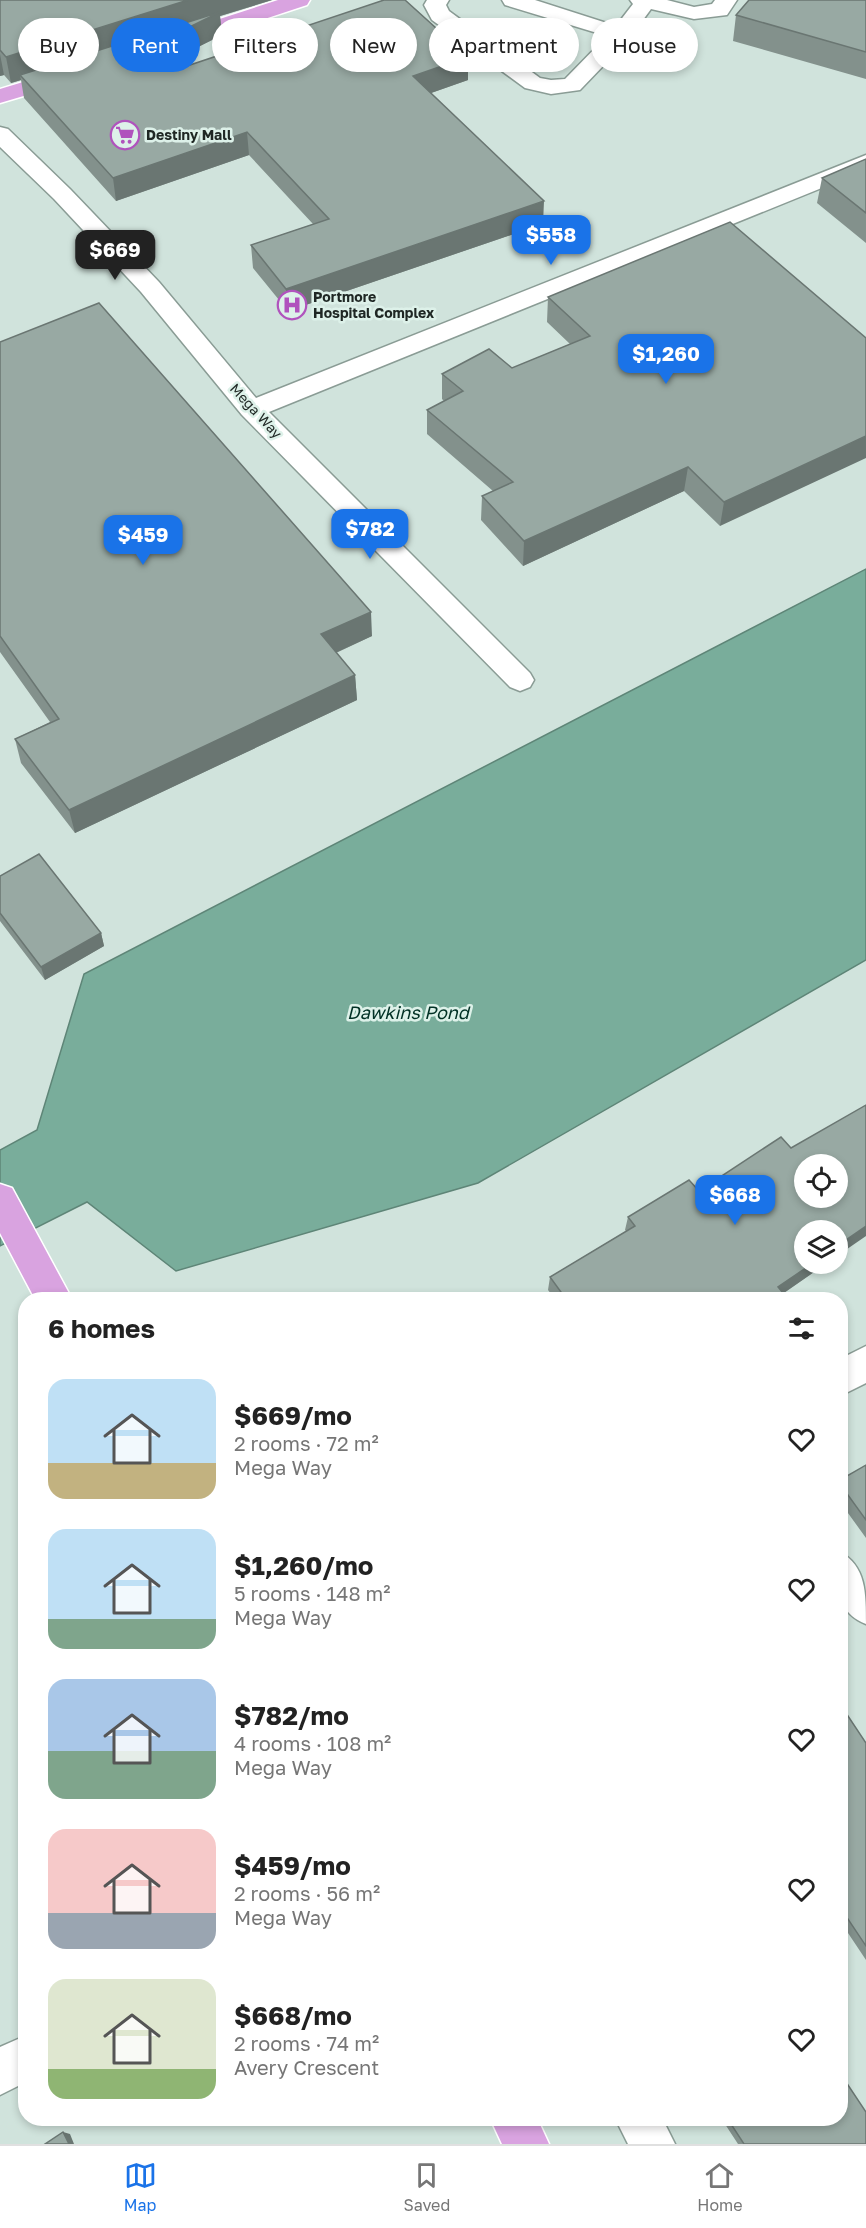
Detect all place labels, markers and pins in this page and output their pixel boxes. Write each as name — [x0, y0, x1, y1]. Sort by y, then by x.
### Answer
supermarket icon: Destiny Mall — [109, 119, 141, 151]
place label: Destiny Mall — [146, 126, 232, 143]
pin: $558 — [515, 215, 587, 266]
pin: $669 — [79, 230, 151, 281]
place label: Portmore Hospital Complex — [313, 288, 434, 321]
hospital icon: Portmore Hospital Complex — [276, 289, 308, 321]
pin: $1,260 — [617, 334, 715, 385]
pin: $782 — [334, 509, 406, 560]
pin: $459 — [107, 515, 179, 566]
pin: $668 — [699, 1175, 771, 1226]

